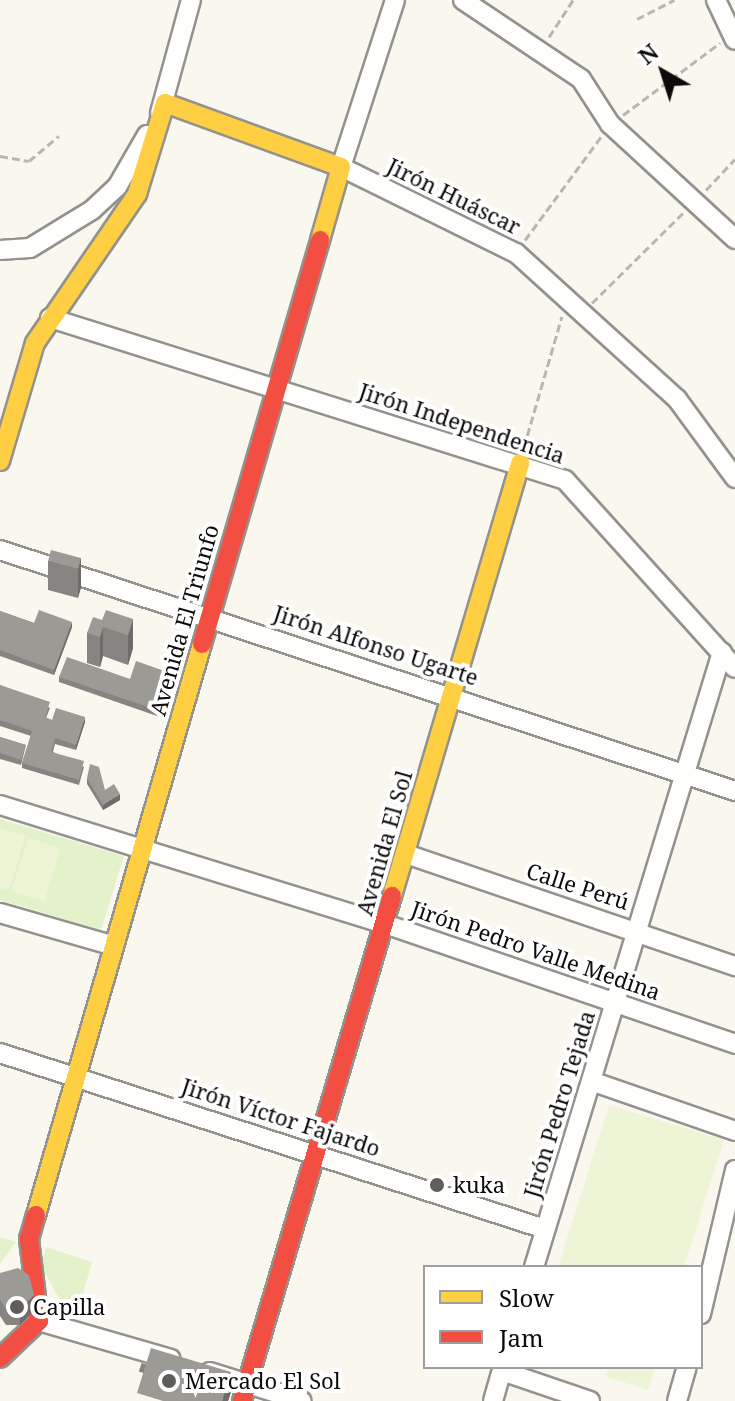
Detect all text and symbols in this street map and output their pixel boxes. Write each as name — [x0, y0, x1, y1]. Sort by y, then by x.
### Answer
north arrow — [623, 32, 703, 112]
text: N — [632, 36, 664, 70]
street label: Jirón Huáscar — [383, 152, 525, 240]
street label: Jirón Independencia — [356, 377, 568, 469]
street label: Avenida El Triunfo — [144, 521, 224, 719]
street label: Jirón Alfonso Ugarte — [270, 599, 482, 691]
street label: Avenida El Sol — [351, 768, 417, 918]
street label: Calle Perú — [523, 857, 633, 915]
street label: Jirón Pedro Valle Medina — [408, 895, 664, 1005]
street label: Jirón Pedro Tejada — [518, 1007, 600, 1201]
street label: Jirón Víctor Fajardo — [178, 1072, 384, 1162]
place label: kuka — [453, 1172, 505, 1198]
marker: kuka — [428, 1176, 446, 1194]
legend — [423, 1265, 703, 1369]
text: Slow — [499, 1281, 554, 1314]
place label: Capilla — [33, 1294, 105, 1320]
marker: Capilla — [8, 1298, 26, 1316]
text: Jam — [499, 1321, 544, 1354]
place label: Mercado El Sol — [185, 1368, 341, 1394]
marker: Mercado El Sol — [160, 1372, 178, 1390]

